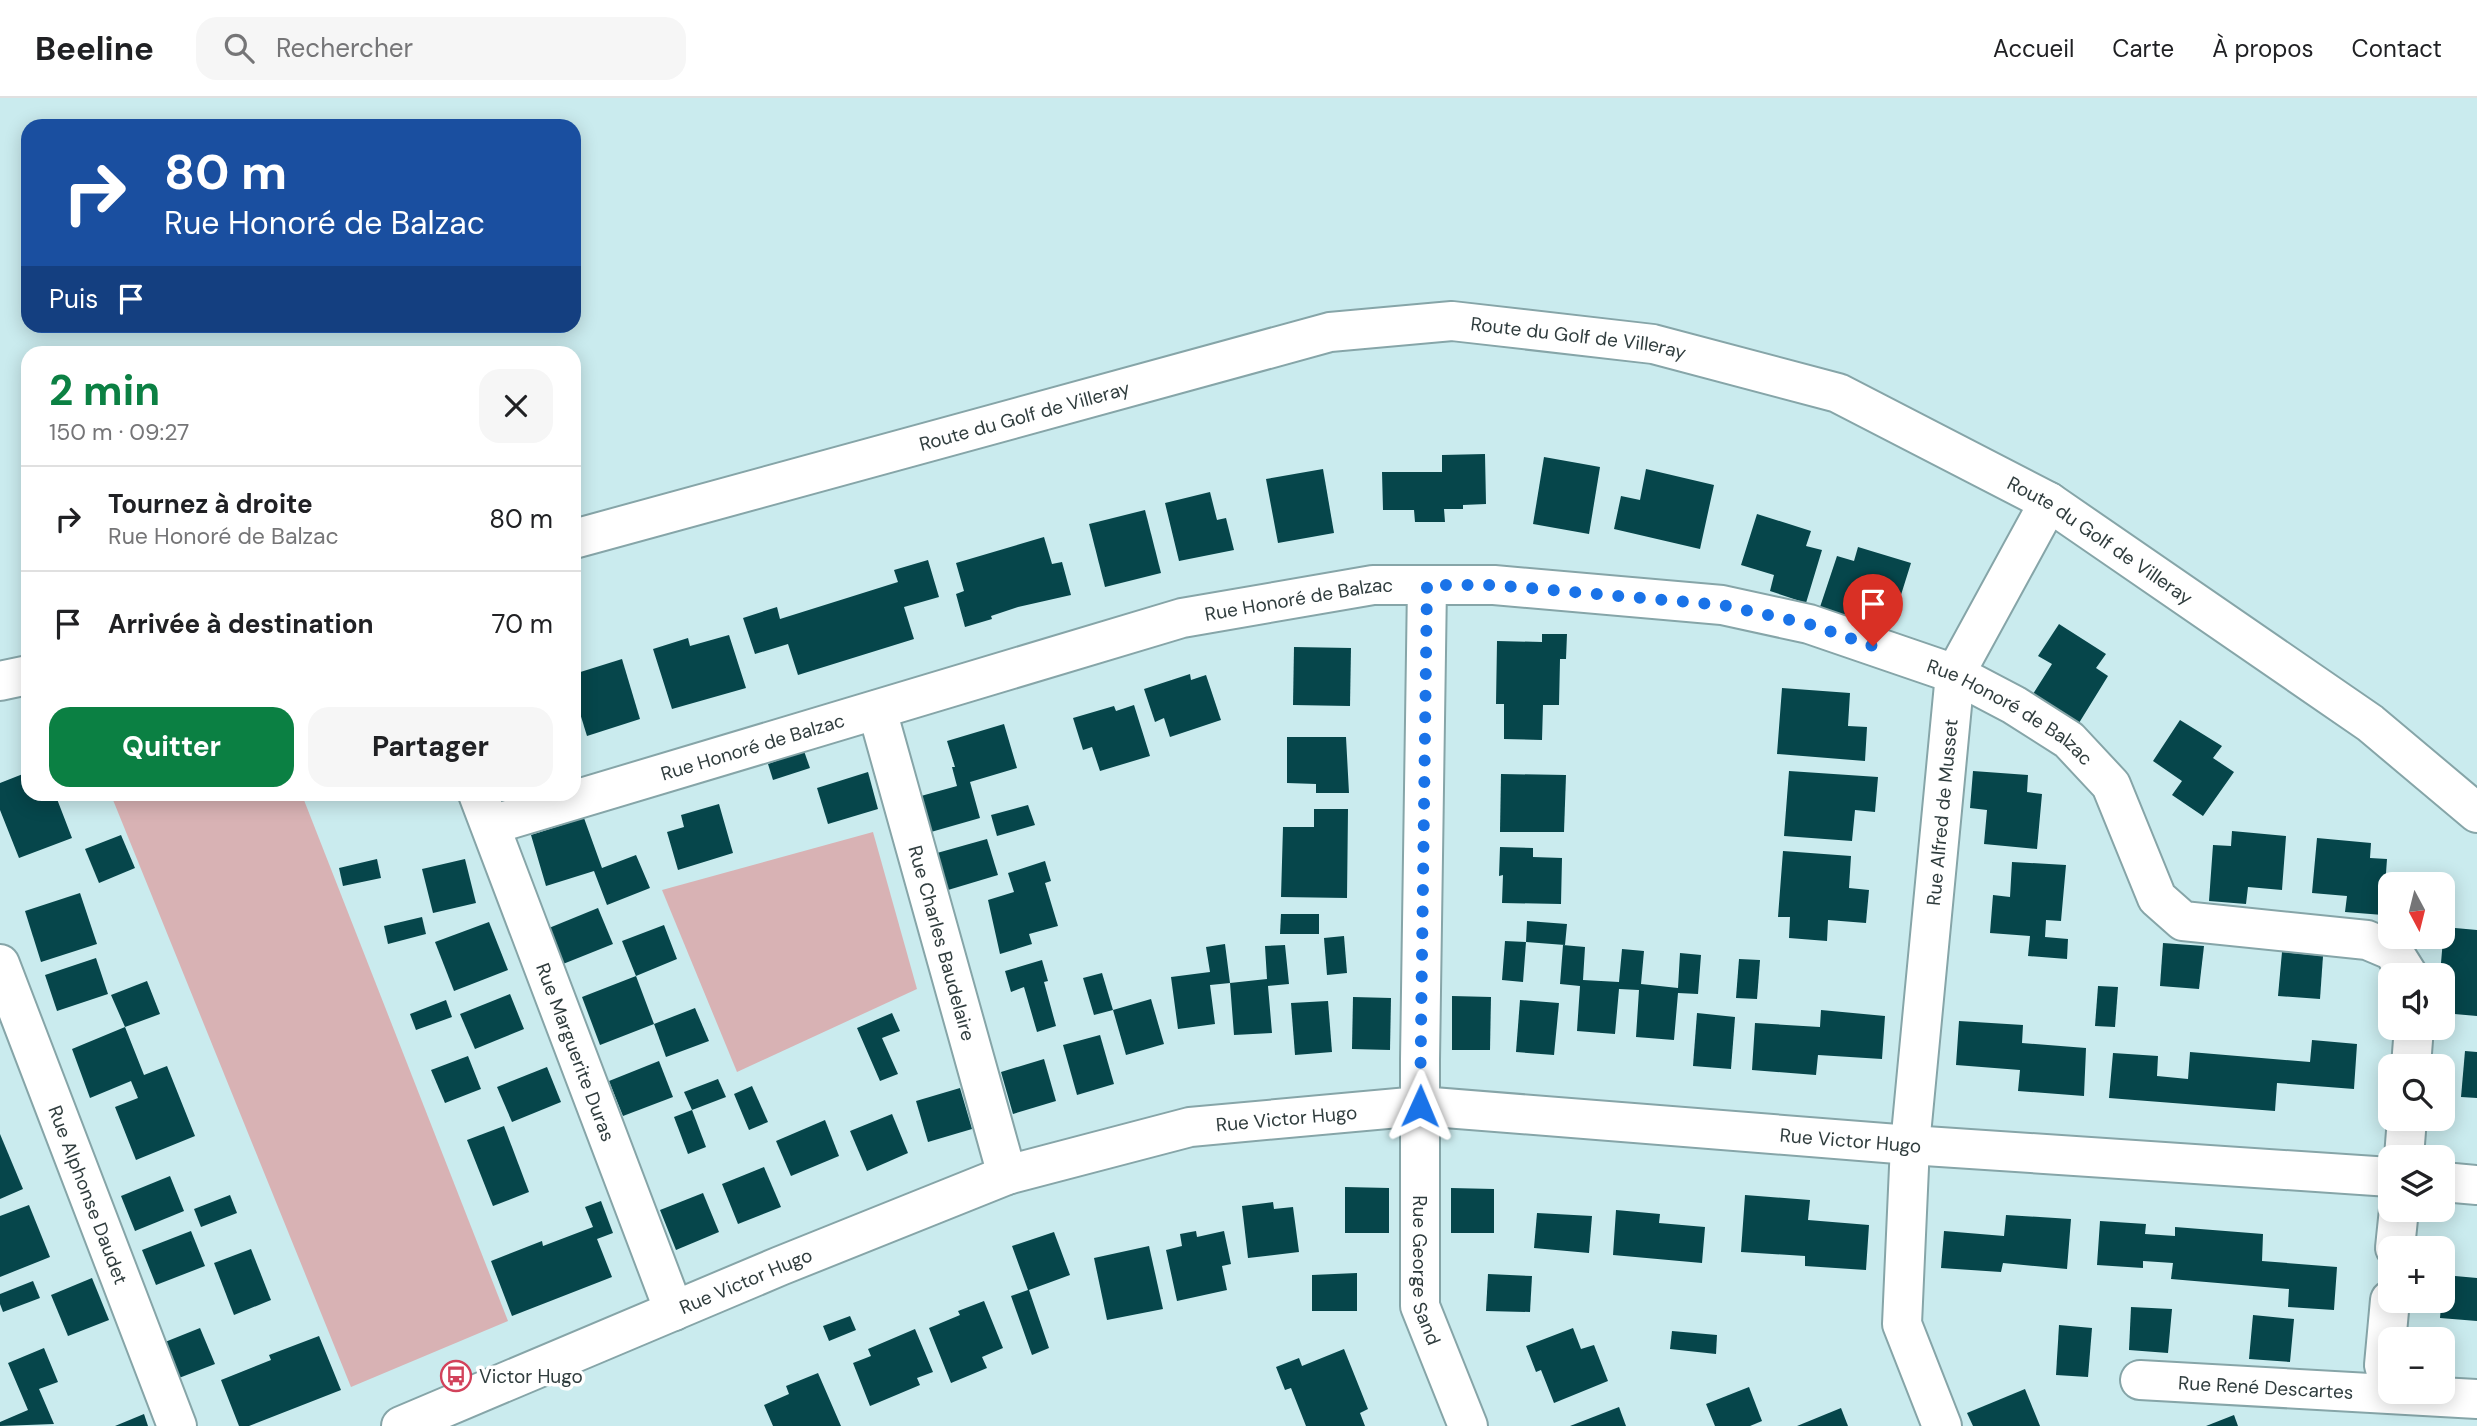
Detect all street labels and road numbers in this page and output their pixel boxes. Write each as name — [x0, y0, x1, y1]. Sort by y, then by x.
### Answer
street label: Route du Golf de Villeray — [1469, 311, 1689, 365]
street label: Route du Golf de Villeray — [916, 375, 1133, 456]
street label: Route du Golf de Villeray — [2003, 470, 2198, 610]
street label: Rue Honoré de Balzac — [1203, 573, 1393, 626]
street label: Rue Honoré de Balzac — [1924, 653, 2099, 771]
street label: Rue Honoré de Balzac — [658, 707, 847, 786]
street label: Rue Alfred de Musset — [1920, 718, 1963, 907]
street label: Rue Charles Baudelaire — [903, 843, 981, 1044]
street label: Rue Marguerite Duras — [531, 959, 621, 1145]
street label: Rue Victor Hugo — [1215, 1099, 1358, 1137]
street label: Rue Alphonse Daudet — [43, 1102, 134, 1288]
street label: Rue Victor Hugo — [1779, 1122, 1922, 1158]
street label: Rue George Sand — [1407, 1195, 1447, 1348]
street label: Rue Victor Hugo — [675, 1242, 816, 1320]
street label: Rue René Descartes — [2177, 1370, 2354, 1405]

